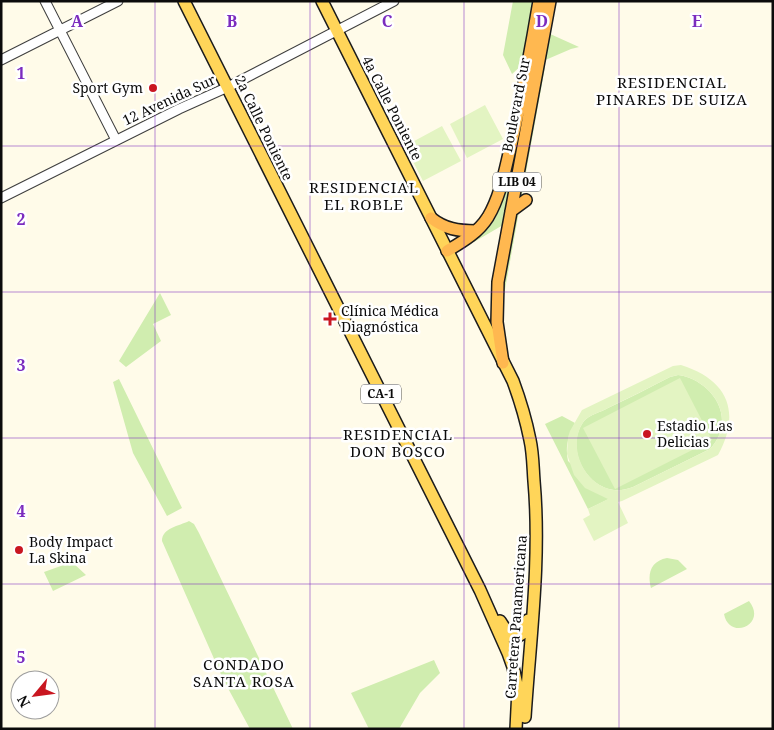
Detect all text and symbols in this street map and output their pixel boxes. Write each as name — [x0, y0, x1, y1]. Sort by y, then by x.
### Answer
text: A — [71, 10, 84, 32]
text: B — [227, 10, 238, 32]
text: C — [382, 10, 393, 32]
text: D — [536, 10, 548, 32]
text: E — [692, 10, 702, 32]
street label: 4a Calle Poniente — [358, 52, 427, 163]
street label: Boulevard Sur — [497, 56, 534, 154]
text: 1 — [16, 62, 26, 84]
street label: 12 Avenida Sur — [119, 70, 219, 129]
street label: 2a Calle Poniente — [231, 72, 298, 183]
district label: RESIDENCIAL PINARES DE SUIZA — [596, 72, 748, 109]
place label: Sport Gym — [72, 78, 143, 97]
marker: Sport Gym — [147, 82, 159, 94]
road number: LIB 04 — [493, 172, 541, 192]
district label: RESIDENCIAL EL ROBLE — [309, 177, 419, 214]
text: 2 — [16, 208, 26, 230]
place label: Clínica Médica Diagnóstica — [341, 301, 439, 336]
marker: Clínica Médica Diagnóstica — [323, 312, 337, 326]
text: 3 — [16, 354, 26, 376]
road number: CA-1 — [361, 384, 401, 404]
place label: Estadio Las Delicias — [657, 416, 733, 451]
district label: RESIDENCIAL DON BOSCO — [343, 424, 453, 461]
marker: Estadio Las Delicias — [641, 428, 653, 440]
text: 4 — [16, 500, 26, 522]
place label: Body Impact La Skina — [29, 532, 113, 567]
street label: Carretera Panamericana — [500, 534, 531, 699]
marker: Body Impact La Skina — [13, 544, 25, 556]
text: 5 — [16, 646, 26, 668]
district label: CONDADO SANTA ROSA — [193, 654, 295, 691]
north arrow — [10, 670, 60, 720]
text: N — [12, 692, 34, 711]

